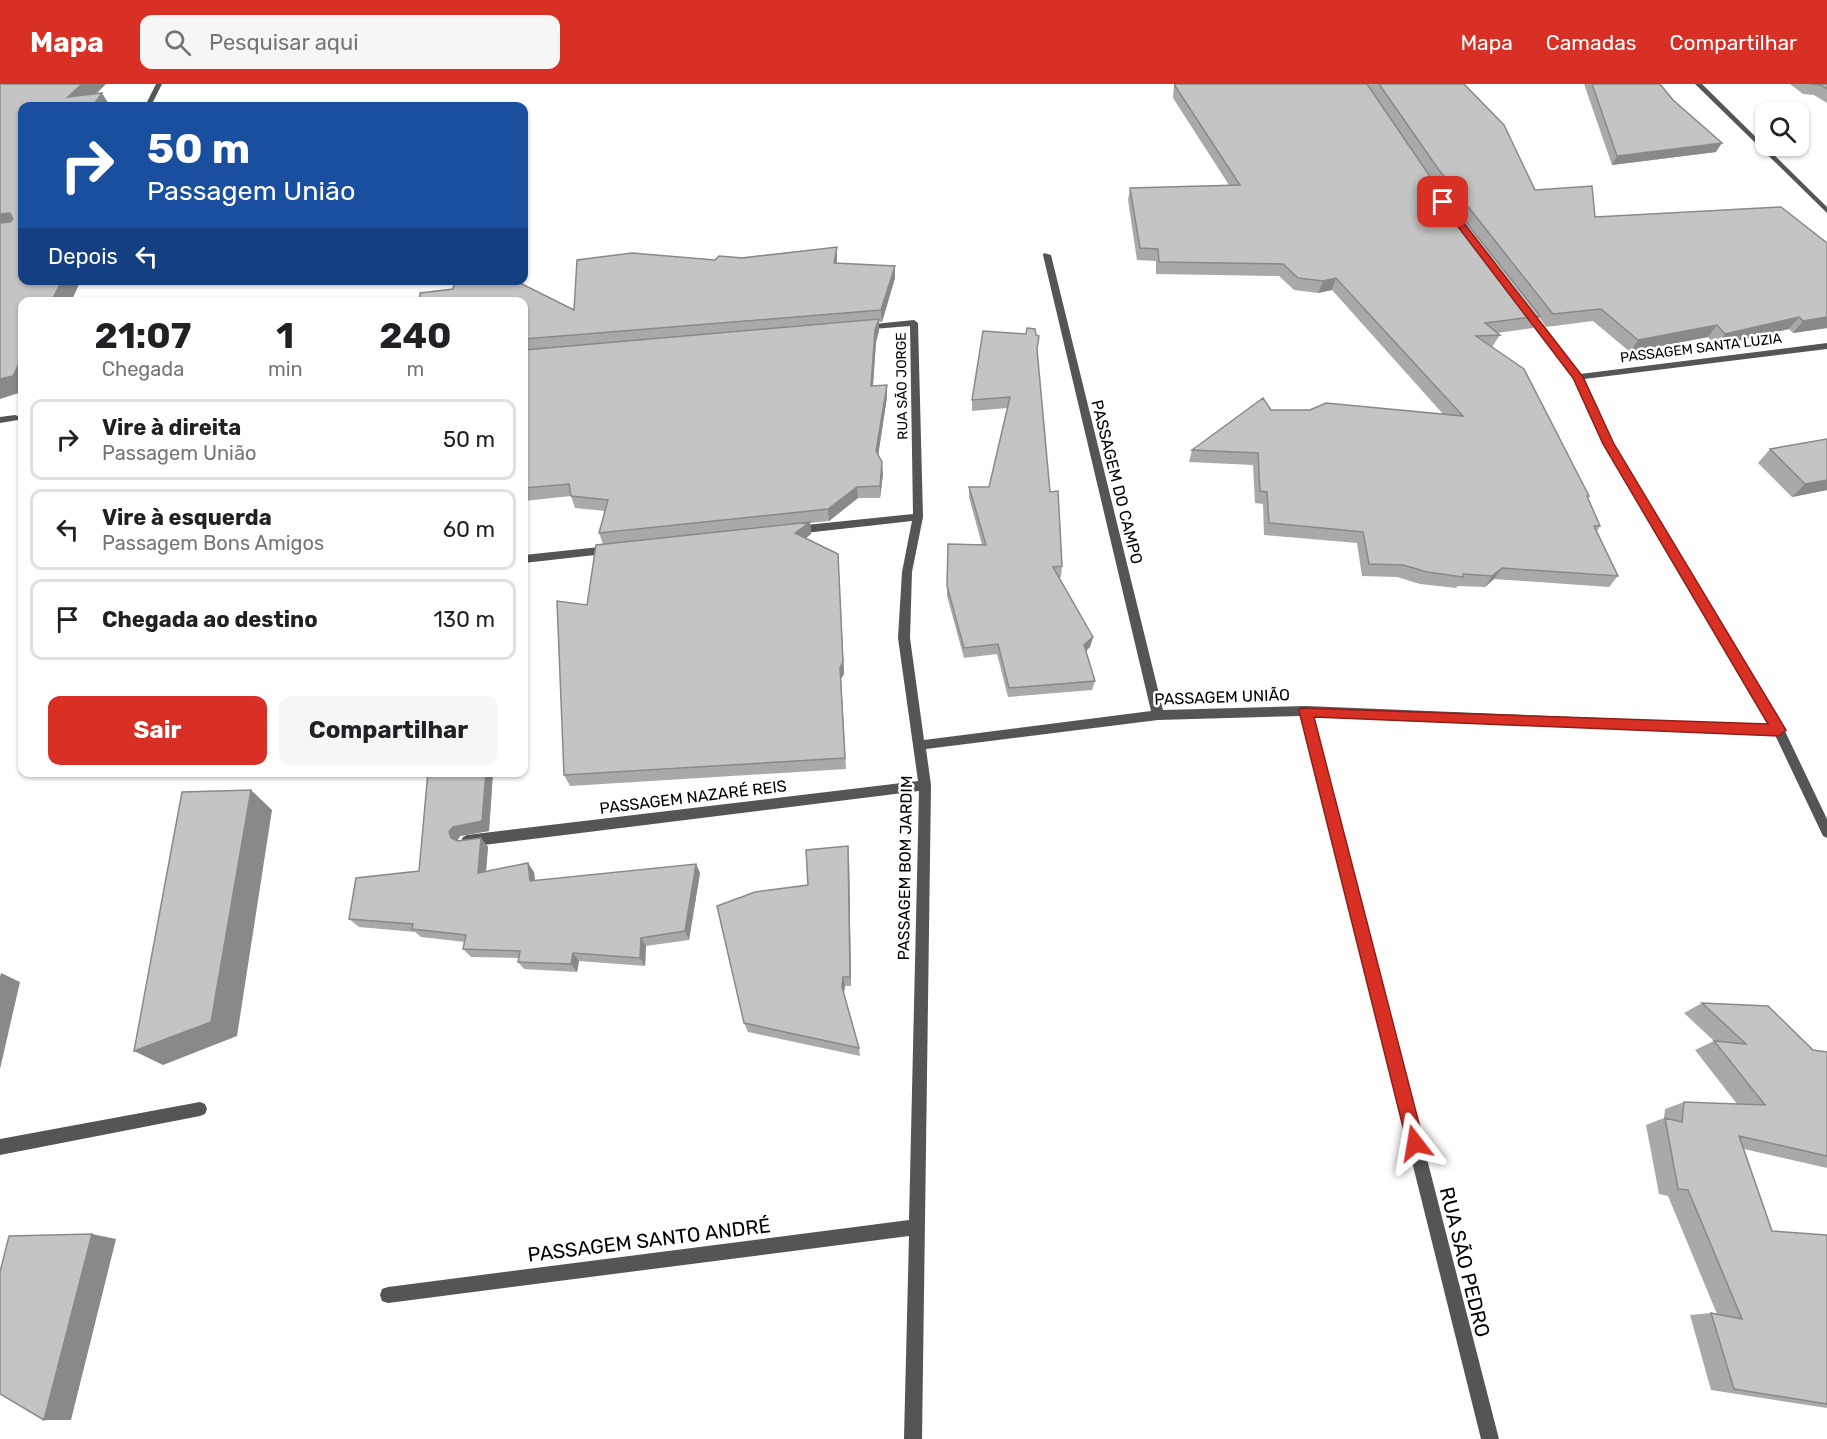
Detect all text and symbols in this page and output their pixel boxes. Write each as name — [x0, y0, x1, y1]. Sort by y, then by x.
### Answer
search box — [140, 15, 560, 69]
text: Mapa — [30, 26, 104, 59]
icon: search — [161, 26, 194, 59]
text: Pesquisar aqui — [209, 29, 359, 56]
text: Mapa — [1460, 30, 1513, 55]
text: Camadas — [1546, 30, 1636, 55]
text: Compartilhar — [1669, 30, 1797, 55]
map controls — [1755, 102, 1809, 156]
button: search — [1755, 102, 1809, 156]
text: 50 m — [147, 124, 250, 174]
icon: right — [48, 126, 126, 204]
text: Passagem União — [147, 175, 356, 207]
pin — [1417, 176, 1468, 227]
icon: arrive — [1426, 185, 1459, 218]
icon: left — [130, 240, 163, 273]
text: Depois — [48, 243, 118, 270]
text: 21:07 — [95, 314, 191, 357]
text: 1 — [276, 314, 294, 357]
text: 240 — [379, 314, 451, 357]
street label: PASSAGEM SANTA LUZIA — [1619, 330, 1784, 366]
street label: RUA SÃO JORGE — [892, 332, 911, 440]
text: Chegada — [102, 357, 184, 381]
text: min — [268, 357, 303, 381]
text: m — [406, 357, 424, 381]
street label: PASSAGEM DO CAMPO — [1087, 398, 1147, 566]
text: Vire à direita — [102, 414, 241, 441]
icon: right — [51, 423, 84, 456]
text: 50 m — [443, 426, 495, 453]
text: Passagem União — [102, 441, 256, 465]
text: Vire à esquerda — [102, 504, 272, 531]
icon: left — [51, 513, 84, 546]
text: 60 m — [443, 516, 495, 543]
text: Passagem Bons Amigos — [102, 531, 324, 555]
icon: arrive — [51, 603, 84, 636]
text: Chegada ao destino — [102, 606, 318, 633]
text: 130 m — [433, 606, 495, 633]
street label: PASSAGEM UNIÃO — [1154, 685, 1290, 709]
button: Sair — [48, 696, 267, 765]
button: Compartilhar — [279, 696, 498, 765]
street label: PASSAGEM BOM JARDIM — [894, 775, 916, 961]
street label: PASSAGEM NAZARÉ REIS — [598, 776, 788, 818]
position arrow — [1383, 1111, 1447, 1175]
street label: RUA SÃO PEDRO — [1435, 1184, 1495, 1340]
street label: PASSAGEM SANTO ANDRÉ — [526, 1213, 772, 1267]

